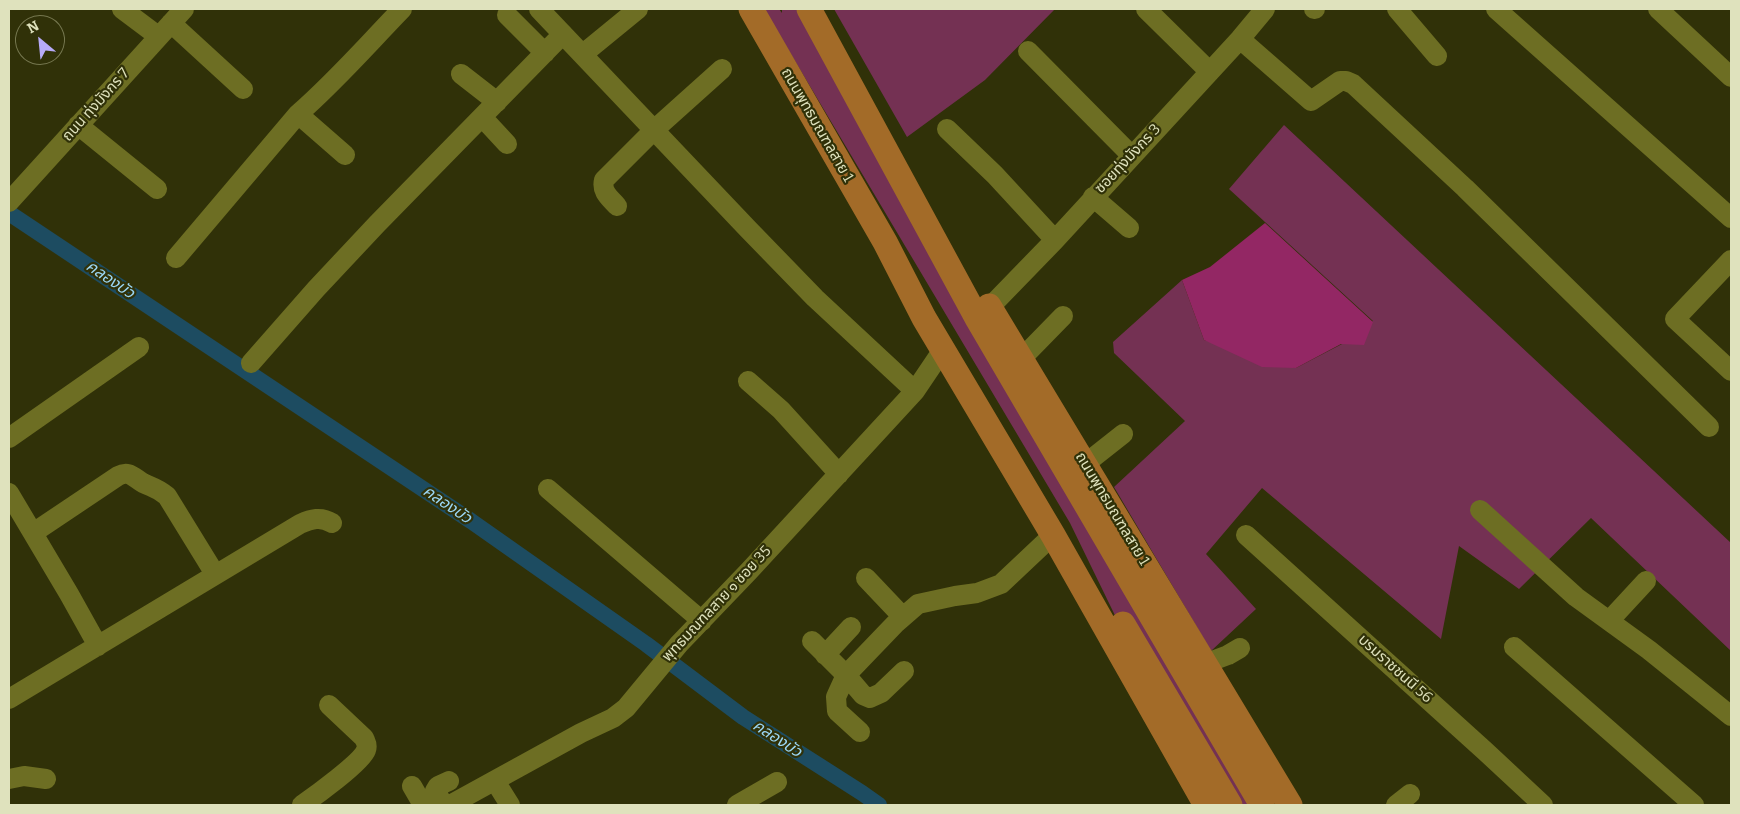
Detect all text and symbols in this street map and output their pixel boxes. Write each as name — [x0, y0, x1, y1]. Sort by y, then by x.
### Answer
north arrow — [15, 15, 65, 65]
text: N — [24, 17, 42, 37]
street label: ถนน ทุ่งมังกร 7 — [59, 65, 133, 145]
street label: ถนนพุทธมณฑลสาย 1 — [777, 65, 857, 185]
street label: ซอยทุ่งมังกร 3 — [1091, 121, 1165, 197]
water label: คลองบัว — [82, 257, 138, 303]
street label: ถนนพุทธมณฑลสาย 1 — [1071, 449, 1153, 569]
water label: คลองบัว — [419, 482, 475, 528]
street label: พุทธมณฑลสาย ๑ ซอย 35 — [659, 542, 775, 666]
street label: บรมราชชนนี 56 — [1354, 631, 1436, 707]
water label: คลองบัว — [749, 716, 805, 762]

